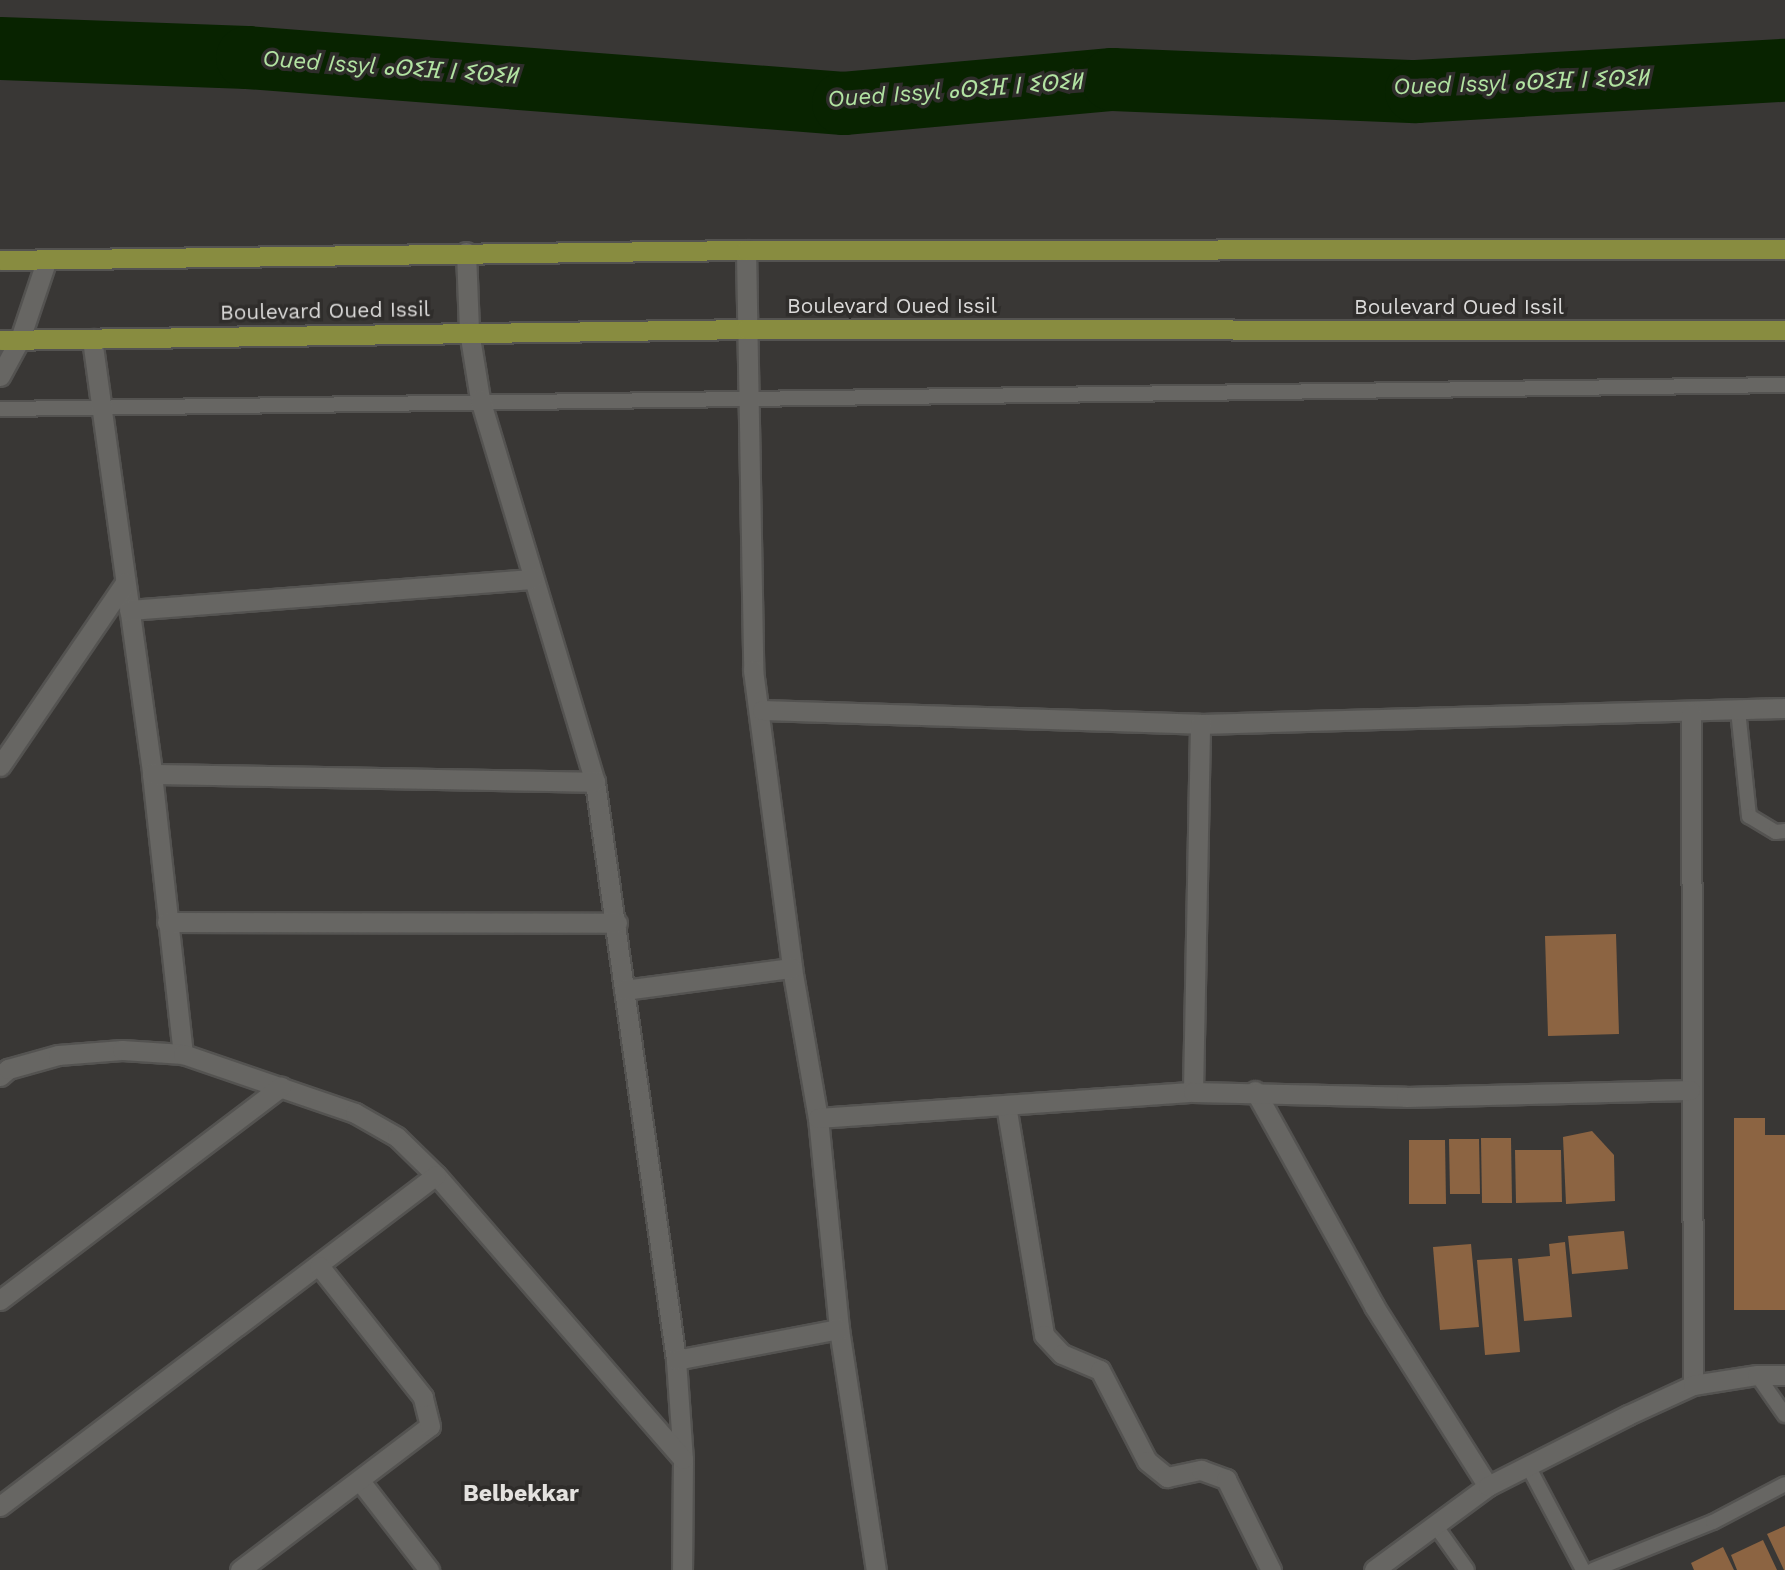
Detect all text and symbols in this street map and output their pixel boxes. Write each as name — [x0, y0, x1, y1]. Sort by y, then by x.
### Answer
water label: Oued Issyl ⴰⵙⵉⴼ ⵏ ⵉⵙⵉⵍ — [261, 45, 519, 91]
water label: Oued Issyl ⴰⵙⵉⴼ ⵏ ⵉⵙⵉⵍ — [1392, 65, 1650, 101]
water label: Oued Issyl ⴰⵙⵉⴼ ⵏ ⵉⵙⵉⵍ — [826, 68, 1084, 114]
street label: Boulevard Oued Issil — [787, 293, 997, 319]
street label: Boulevard Oued Issil — [1354, 294, 1564, 320]
street label: Boulevard Oued Issil — [220, 297, 430, 325]
district label: Belbekkar — [463, 1480, 579, 1508]

